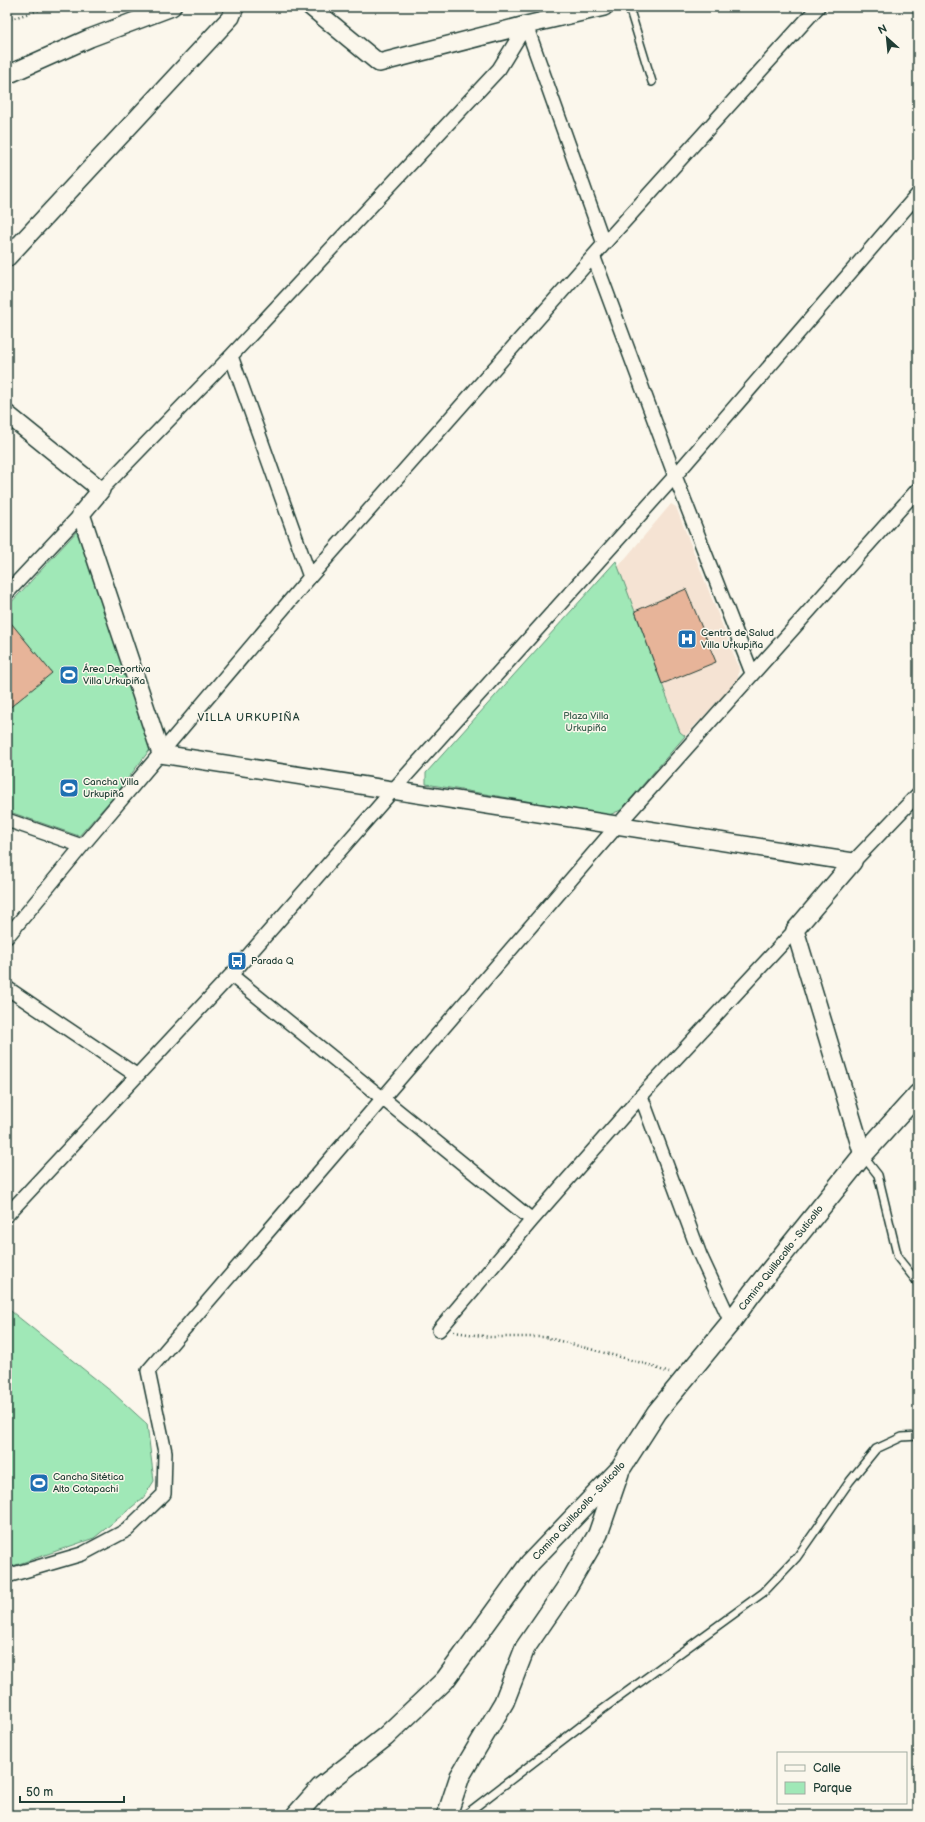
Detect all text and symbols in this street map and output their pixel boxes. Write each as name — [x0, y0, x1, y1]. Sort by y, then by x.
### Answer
north arrow — [867, 18, 907, 58]
text: N — [876, 22, 889, 37]
place label: Centro de Salud Villa Urkupiña — [701, 627, 774, 651]
hospital icon: Centro de Salud Villa Urkupiña — [676, 628, 698, 650]
place label: Área Deportiva Villa Urkupiña — [83, 663, 151, 687]
sports icon: Área Deportiva Villa Urkupiña — [58, 664, 80, 686]
park label: Plaza Villa Urkupiña — [563, 710, 609, 734]
district label: VILLA URKUPIÑA — [197, 711, 301, 724]
place label: Cancha Villa Urkupiña — [83, 776, 139, 800]
sports icon: Cancha Villa Urkupiña — [58, 777, 80, 799]
bus stop icon: Parada Q — [226, 950, 248, 972]
place label: Parada Q — [251, 955, 294, 967]
street label: Camino Quillacollo - Suticollo — [736, 1203, 826, 1313]
street label: Camino Quillacollo - Suticollo — [530, 1459, 628, 1563]
place label: Cancha Sitética Alto Cotapachi — [53, 1471, 124, 1495]
sports icon: Cancha Sitética Alto Cotapachi — [28, 1472, 50, 1494]
legend — [777, 1752, 907, 1804]
text: Calle — [813, 1761, 841, 1776]
scale bar — [20, 1778, 124, 1804]
text: Parque — [813, 1781, 852, 1796]
text: 50 m — [26, 1785, 53, 1800]

